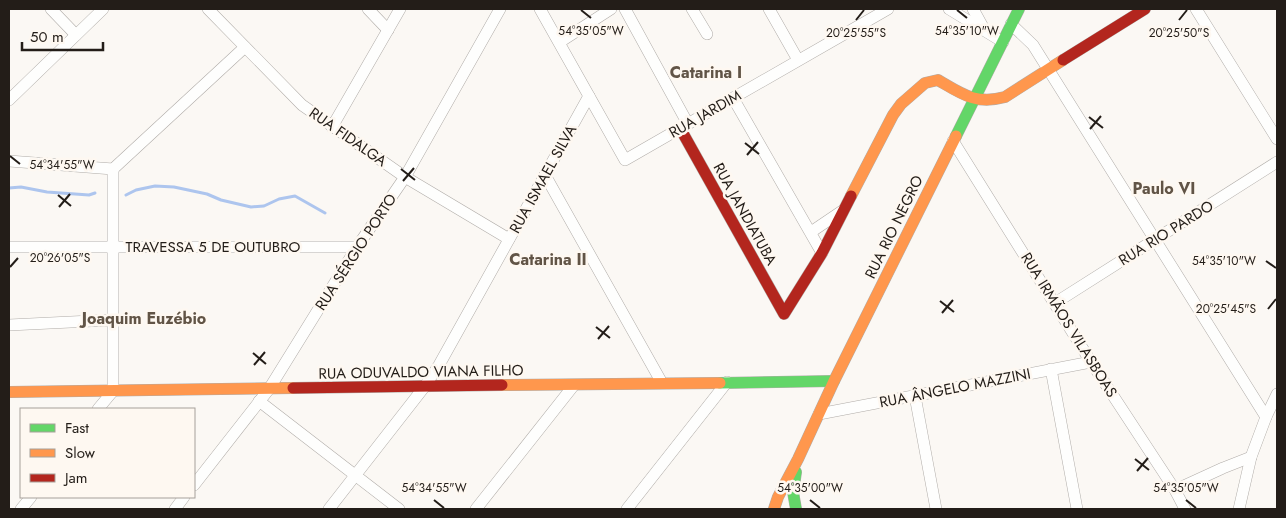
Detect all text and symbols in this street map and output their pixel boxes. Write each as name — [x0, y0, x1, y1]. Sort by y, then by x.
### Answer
scale bar — [22, 20, 104, 52]
text: 54°35'05"W — [558, 22, 624, 40]
text: 54°35'10"W — [935, 22, 999, 40]
text: 20°25'55"S — [826, 24, 886, 42]
text: 20°25'50"S — [1149, 24, 1210, 42]
text: 50 m — [30, 26, 64, 48]
district label: Catarina I — [670, 61, 742, 84]
street label: RUA JARDIM — [665, 84, 745, 144]
street label: RUA FIDALGA — [305, 102, 391, 172]
street label: RUA ISMAEL SILVA — [504, 121, 582, 237]
text: 54°34'55"W — [29, 156, 95, 174]
street label: RUA JANDIATUBA — [708, 159, 782, 269]
street label: RUA RIO NEGRO — [859, 172, 929, 282]
district label: Paulo VI — [1133, 177, 1195, 200]
street label: RUA SÉRGIO PORTO — [310, 189, 402, 315]
street label: RUA RIO PARDO — [1114, 195, 1218, 271]
street label: TRAVESSA 5 DE OUTUBRO — [126, 236, 301, 258]
district label: Catarina II — [509, 248, 587, 271]
street label: RUA IRMÃOS VILASBOAS — [1015, 248, 1123, 402]
text: 20°26'05"S — [30, 249, 91, 267]
text: 54°35'10"W — [1192, 252, 1256, 270]
text: 20°25'45"S — [1196, 300, 1257, 318]
district label: Joaquim Euzébio — [79, 307, 206, 330]
street label: RUA ODUVALDO VIANA FILHO — [318, 359, 524, 385]
street label: RUA ÂNGELO MAZZINI — [877, 363, 1033, 413]
legend — [20, 408, 195, 498]
text: Fast — [65, 417, 89, 439]
text: Slow — [65, 442, 96, 464]
text: Jam — [63, 467, 88, 489]
text: 54°34'55"W — [401, 479, 467, 497]
text: 54°35'00"W — [777, 479, 843, 497]
text: 54°35'05"W — [1153, 479, 1219, 497]

